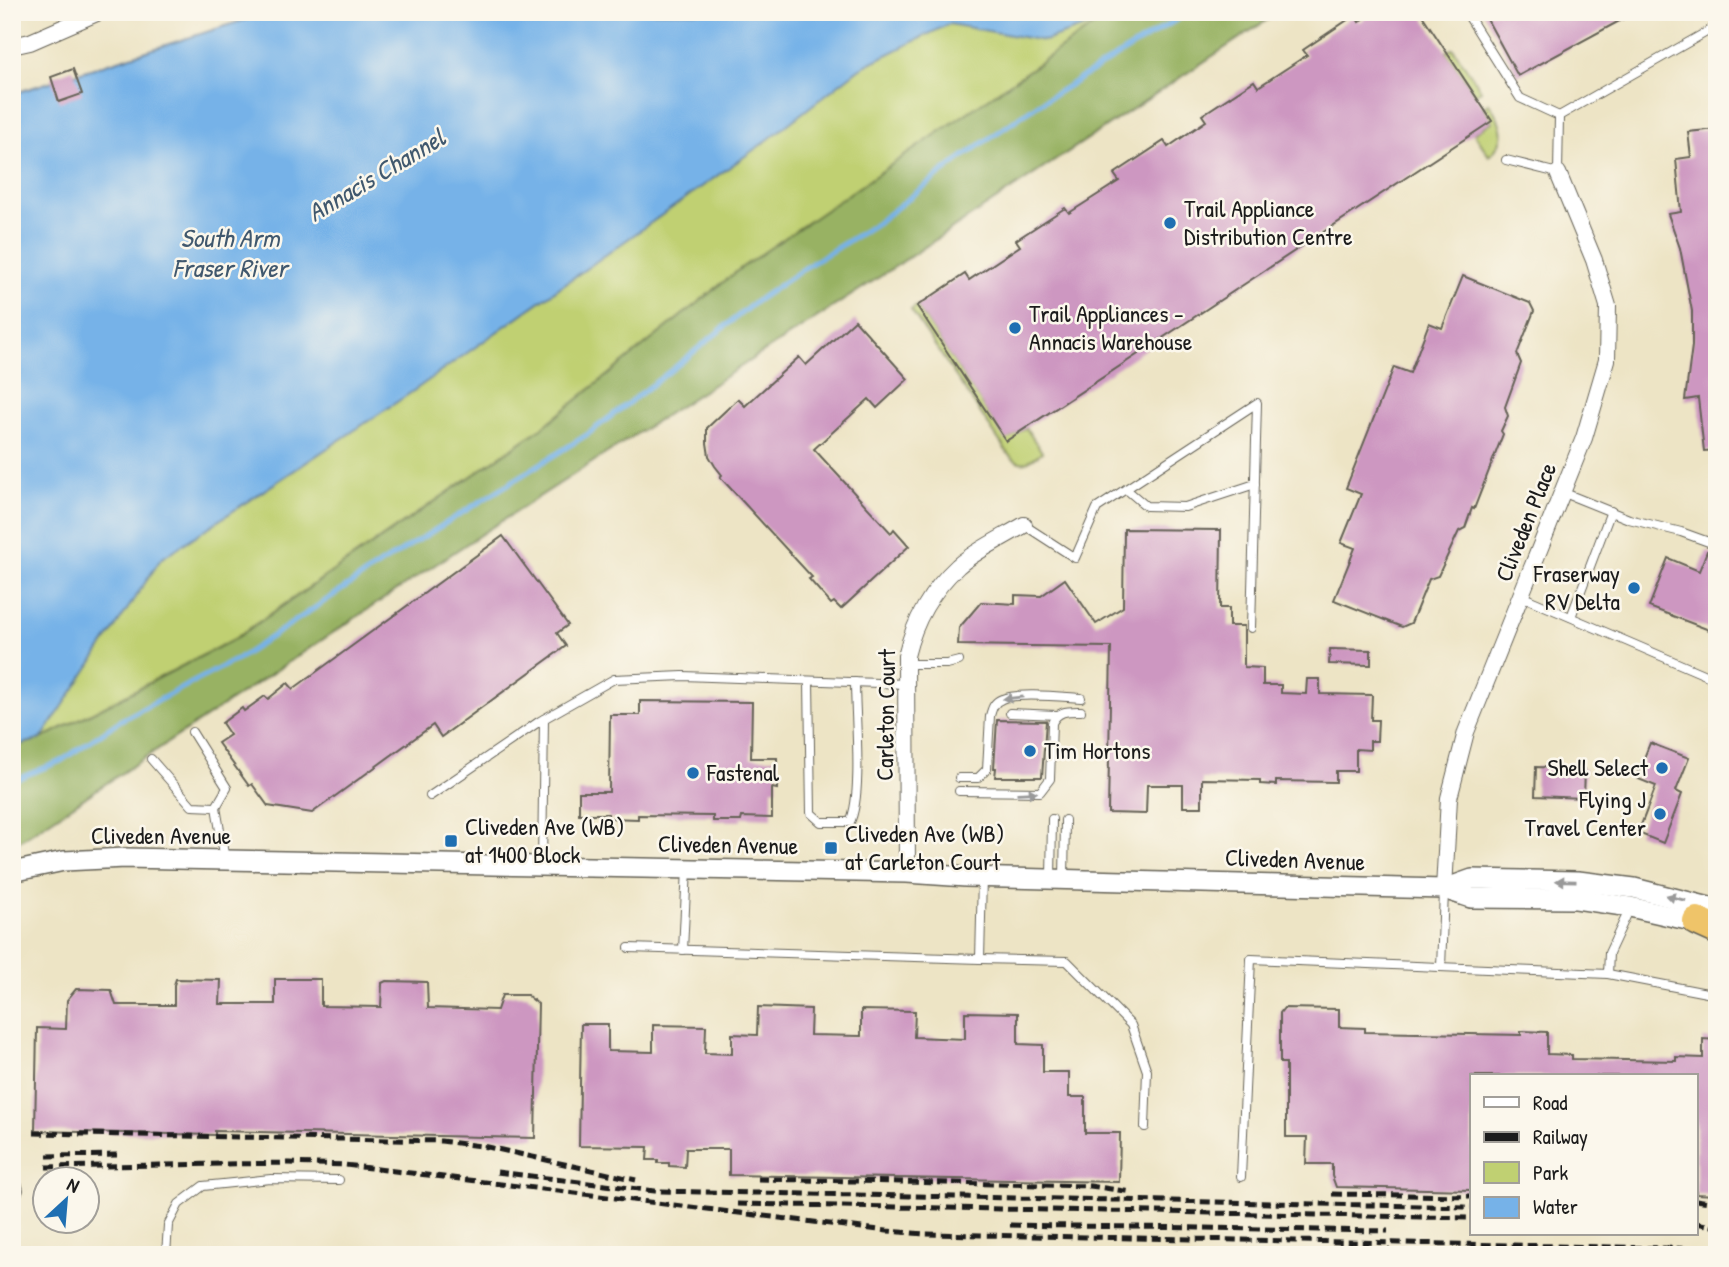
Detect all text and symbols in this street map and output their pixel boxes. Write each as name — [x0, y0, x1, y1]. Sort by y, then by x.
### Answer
water label: Annacis Channel — [301, 119, 452, 229]
place label: Trail Appliance Distribution Centre — [1184, 192, 1353, 252]
marker: Trail Appliance Distribution Centre — [1162, 215, 1178, 231]
water label: South Arm Fraser River — [173, 220, 290, 285]
place label: Trail Appliances - Annacis Warehouse — [1029, 297, 1193, 357]
marker: Trail Appliances - Annacis Warehouse — [1007, 320, 1023, 336]
street label: Cliveden Place — [1487, 457, 1564, 586]
place label: Fraserway RV Delta — [1533, 557, 1620, 617]
marker: Fraserway RV Delta — [1626, 580, 1642, 596]
street label: Carleton Court — [868, 648, 902, 781]
one-way arrow — [1002, 693, 1024, 704]
place label: Tim Hortons — [1044, 734, 1151, 766]
marker: Tim Hortons — [1022, 743, 1038, 759]
place label: Shell Select — [1547, 751, 1649, 783]
place label: Fastenal — [706, 756, 780, 788]
marker: Shell Select — [1654, 760, 1670, 776]
marker: Fastenal — [685, 765, 701, 781]
place label: Flying J Travel Center — [1524, 783, 1646, 843]
one-way arrow — [1016, 787, 1038, 798]
marker: Flying J Travel Center — [1652, 806, 1668, 822]
place label: Cliveden Ave (WB) at 1400 Block — [465, 810, 624, 870]
place label: Cliveden Ave (WB) at Carleton Court — [845, 817, 1004, 877]
street label: Cliveden Avenue — [91, 819, 232, 851]
street label: Cliveden Avenue — [658, 827, 799, 861]
marker: Cliveden Ave (WB) at 1400 Block — [443, 833, 459, 849]
marker: Cliveden Ave (WB) at Carleton Court — [823, 840, 839, 856]
street label: Cliveden Avenue — [1224, 841, 1366, 877]
one-way arrow — [1555, 875, 1577, 887]
one-way arrow — [1665, 892, 1687, 903]
legend — [1470, 1074, 1698, 1236]
text: Road — [1533, 1088, 1567, 1117]
text: Railway — [1533, 1122, 1588, 1151]
text: Park — [1533, 1158, 1568, 1187]
north arrow — [32, 1166, 102, 1236]
text: N — [63, 1171, 84, 1199]
text: Water — [1533, 1192, 1578, 1221]

